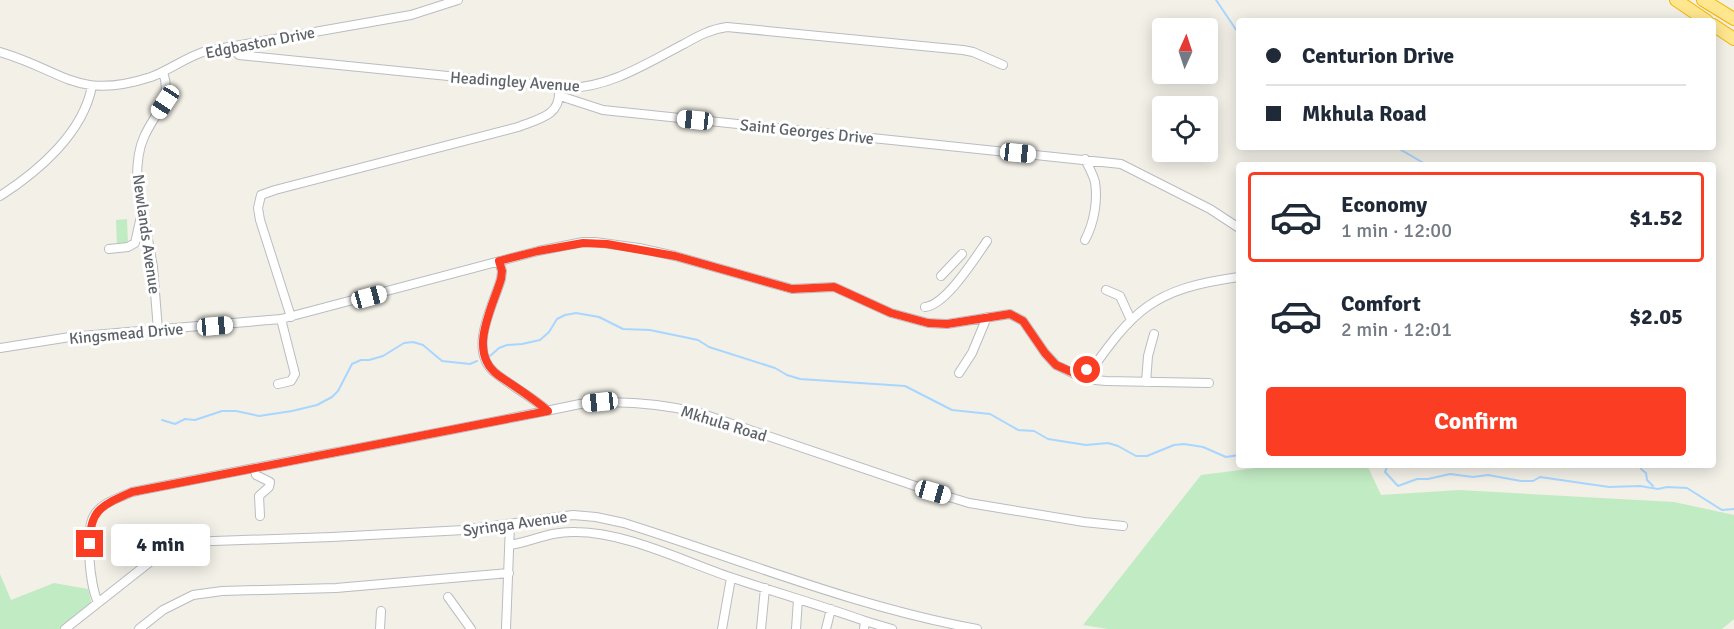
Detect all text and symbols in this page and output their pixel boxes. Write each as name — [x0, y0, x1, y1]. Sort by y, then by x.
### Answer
north arrow — [1152, 18, 1218, 84]
map controls — [1152, 18, 1218, 162]
street label: Edgbaston Drive — [204, 23, 317, 63]
text: Centurion Drive — [1302, 42, 1454, 69]
street label: Headingley Avenue — [449, 67, 581, 97]
car — [148, 82, 182, 122]
button: locate — [1152, 96, 1218, 162]
text: Mkhula Road — [1302, 100, 1427, 127]
car — [676, 109, 714, 131]
street label: Saint Georges Drive — [739, 115, 875, 149]
car — [999, 142, 1037, 164]
street label: Newlands Avenue — [128, 173, 164, 295]
icon: car — [1269, 190, 1323, 244]
text: Economy — [1341, 191, 1427, 218]
text: $1.52 — [1629, 204, 1683, 231]
text: 1 min · 12:00 — [1341, 218, 1452, 243]
car — [349, 284, 389, 310]
icon: car — [1269, 289, 1323, 343]
text: Comfort — [1341, 290, 1421, 317]
text: $2.05 — [1629, 303, 1683, 330]
car — [196, 315, 234, 337]
text: 2 min · 12:01 — [1341, 317, 1452, 342]
street label: Kingsmead Drive — [68, 319, 184, 349]
route start — [1073, 356, 1100, 383]
button: Confirm — [1266, 387, 1686, 456]
car — [581, 391, 619, 413]
street label: Mkhula Road — [678, 401, 769, 447]
car — [913, 478, 953, 506]
street label: Syringa Avenue — [462, 507, 569, 541]
callout: 4 min — [111, 523, 210, 565]
route end — [76, 530, 103, 557]
text: 4 min — [136, 532, 185, 557]

